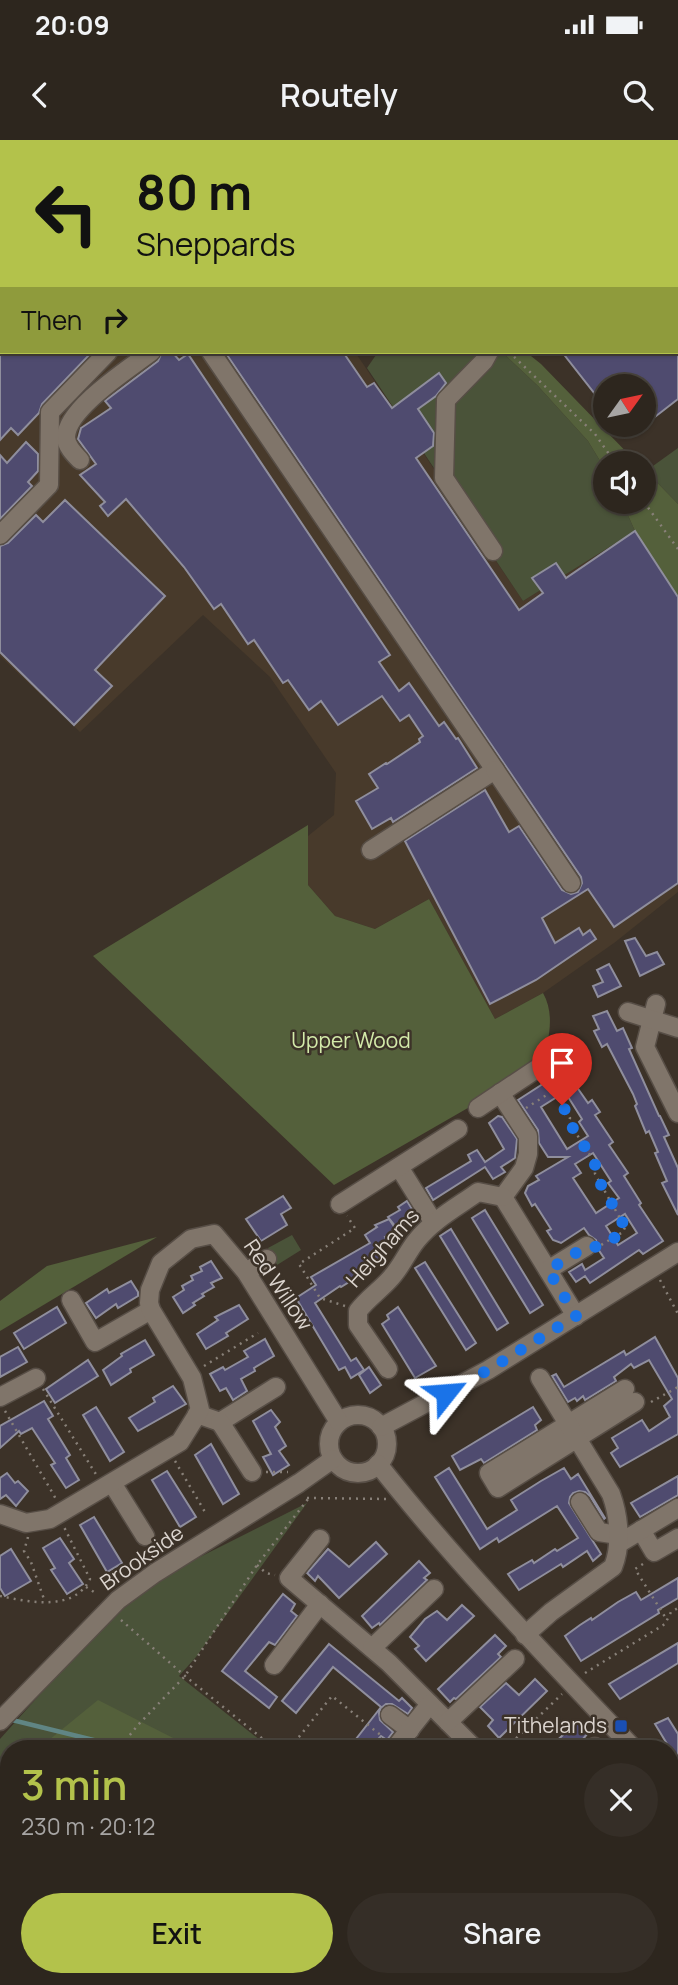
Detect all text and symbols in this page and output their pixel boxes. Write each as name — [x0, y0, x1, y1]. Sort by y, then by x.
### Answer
text: 20:09 — [35, 7, 110, 43]
text: Routely — [280, 73, 398, 117]
icon: back — [21, 76, 59, 114]
icon: search — [619, 76, 657, 114]
text: 80 m — [136, 158, 252, 225]
icon: left — [21, 168, 112, 259]
text: Sheppards — [136, 222, 296, 266]
icon: right — [96, 301, 134, 339]
text: Then — [21, 302, 82, 338]
north arrow — [593, 374, 656, 438]
map controls — [593, 374, 656, 514]
button: sound — [593, 451, 656, 514]
park label: Upper Wood — [291, 1026, 411, 1054]
pin — [532, 1033, 592, 1105]
icon: arrive — [543, 1044, 581, 1082]
street label: Heighams — [339, 1202, 425, 1293]
street label: Red Willow — [238, 1233, 320, 1335]
position arrow — [409, 1356, 483, 1430]
street label: Brookside — [94, 1518, 189, 1596]
place label: Tithelands — [504, 1711, 607, 1739]
marker: Tithelands — [613, 1718, 629, 1734]
text: 3 min — [21, 1755, 127, 1813]
button: close — [584, 1763, 658, 1837]
text: 230 m · 20:12 — [21, 1810, 155, 1842]
button: Exit — [21, 1893, 333, 1973]
button: Share — [347, 1893, 658, 1973]

